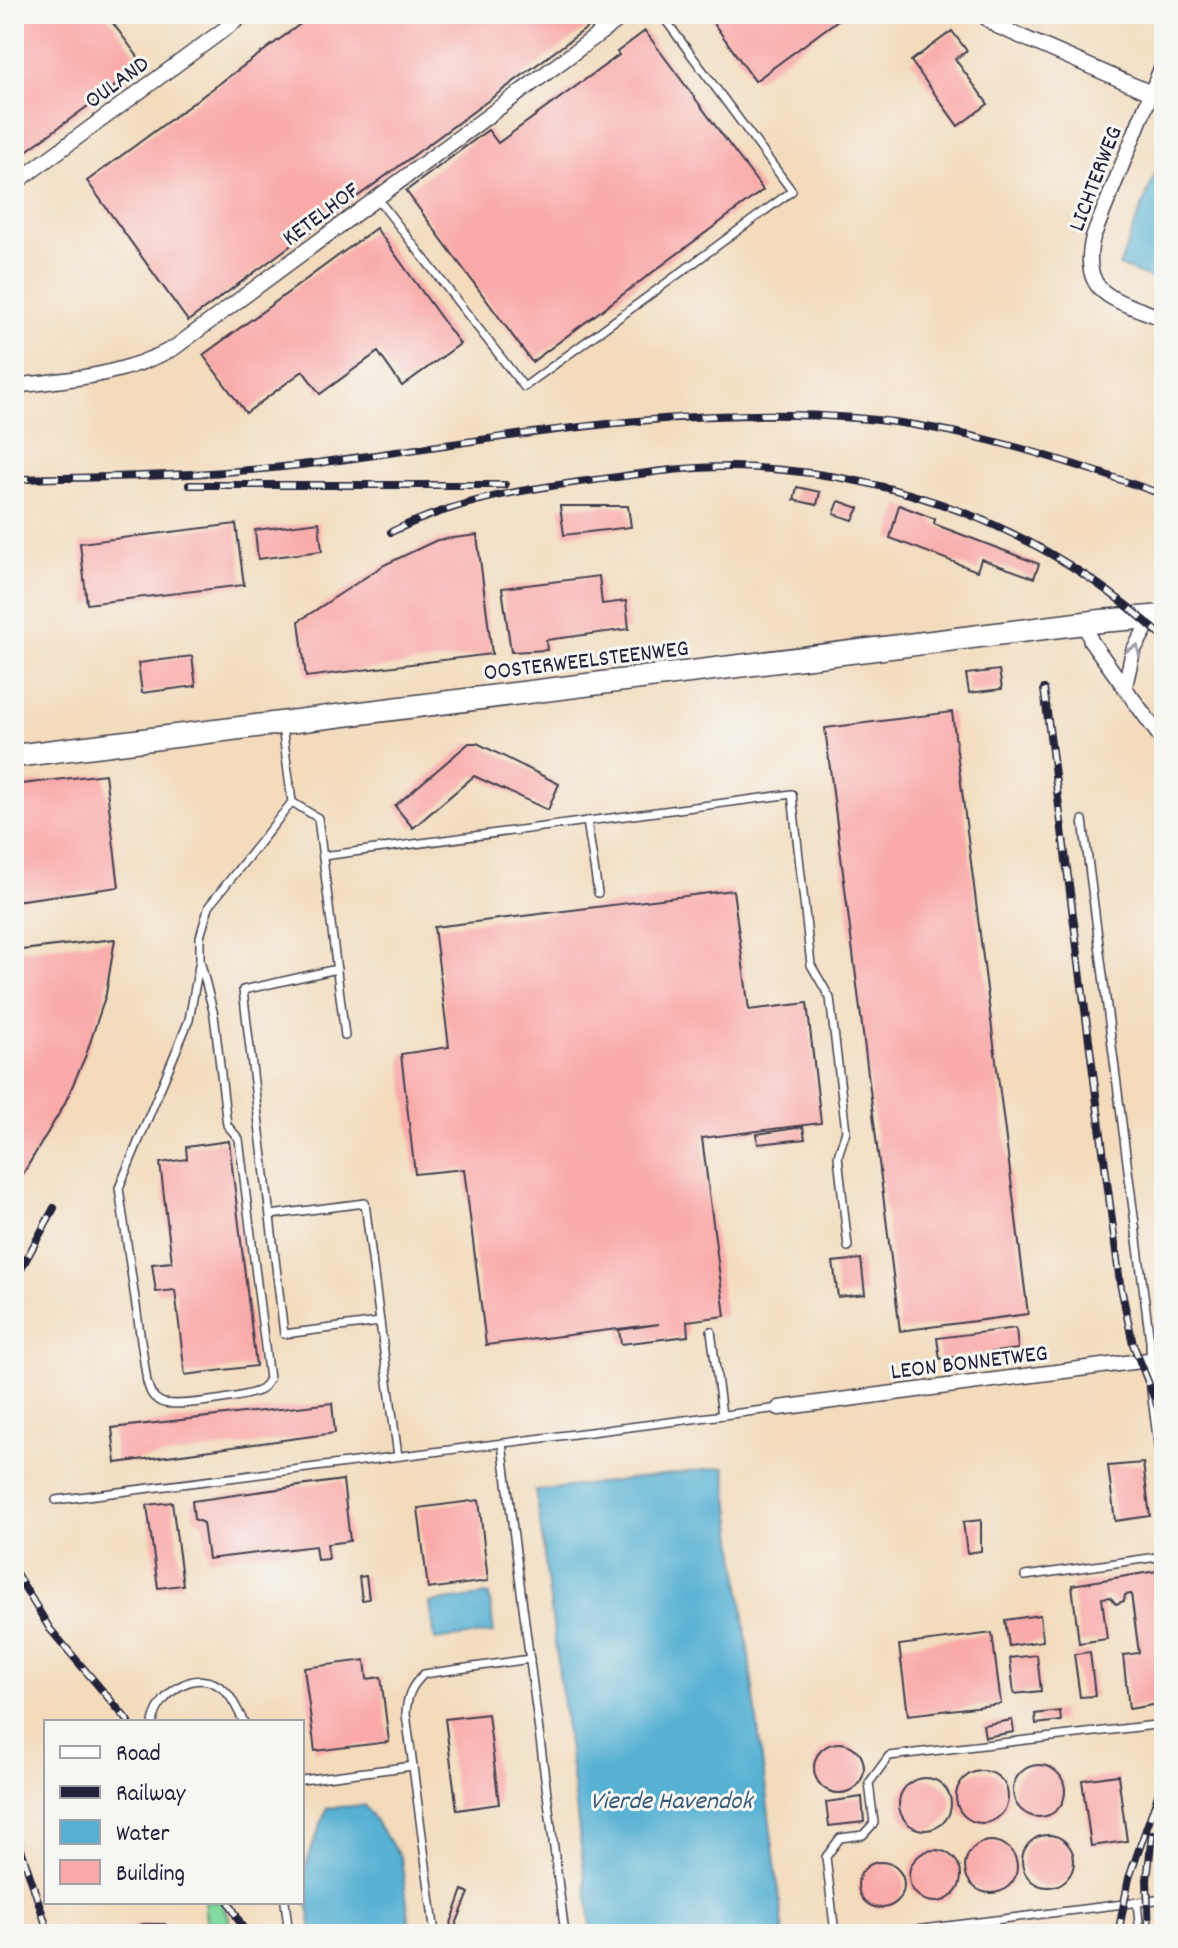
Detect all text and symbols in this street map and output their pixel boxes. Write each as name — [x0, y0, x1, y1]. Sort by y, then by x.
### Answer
street label: OULAND — [78, 48, 157, 118]
street label: LICHTERWEG — [1061, 121, 1132, 237]
street label: KETELHOF — [276, 175, 368, 256]
street label: OOSTERWEELSTEENWEG — [482, 633, 691, 691]
one-way arrow — [1125, 643, 1141, 658]
street label: LEON BONNETWEG — [889, 1337, 1050, 1390]
legend — [44, 1720, 304, 1904]
text: Road — [116, 1738, 161, 1772]
text: Railway — [116, 1778, 187, 1812]
water label: Vierde Havendok — [590, 1784, 754, 1821]
text: Water — [116, 1818, 169, 1852]
text: Building — [116, 1858, 185, 1892]

